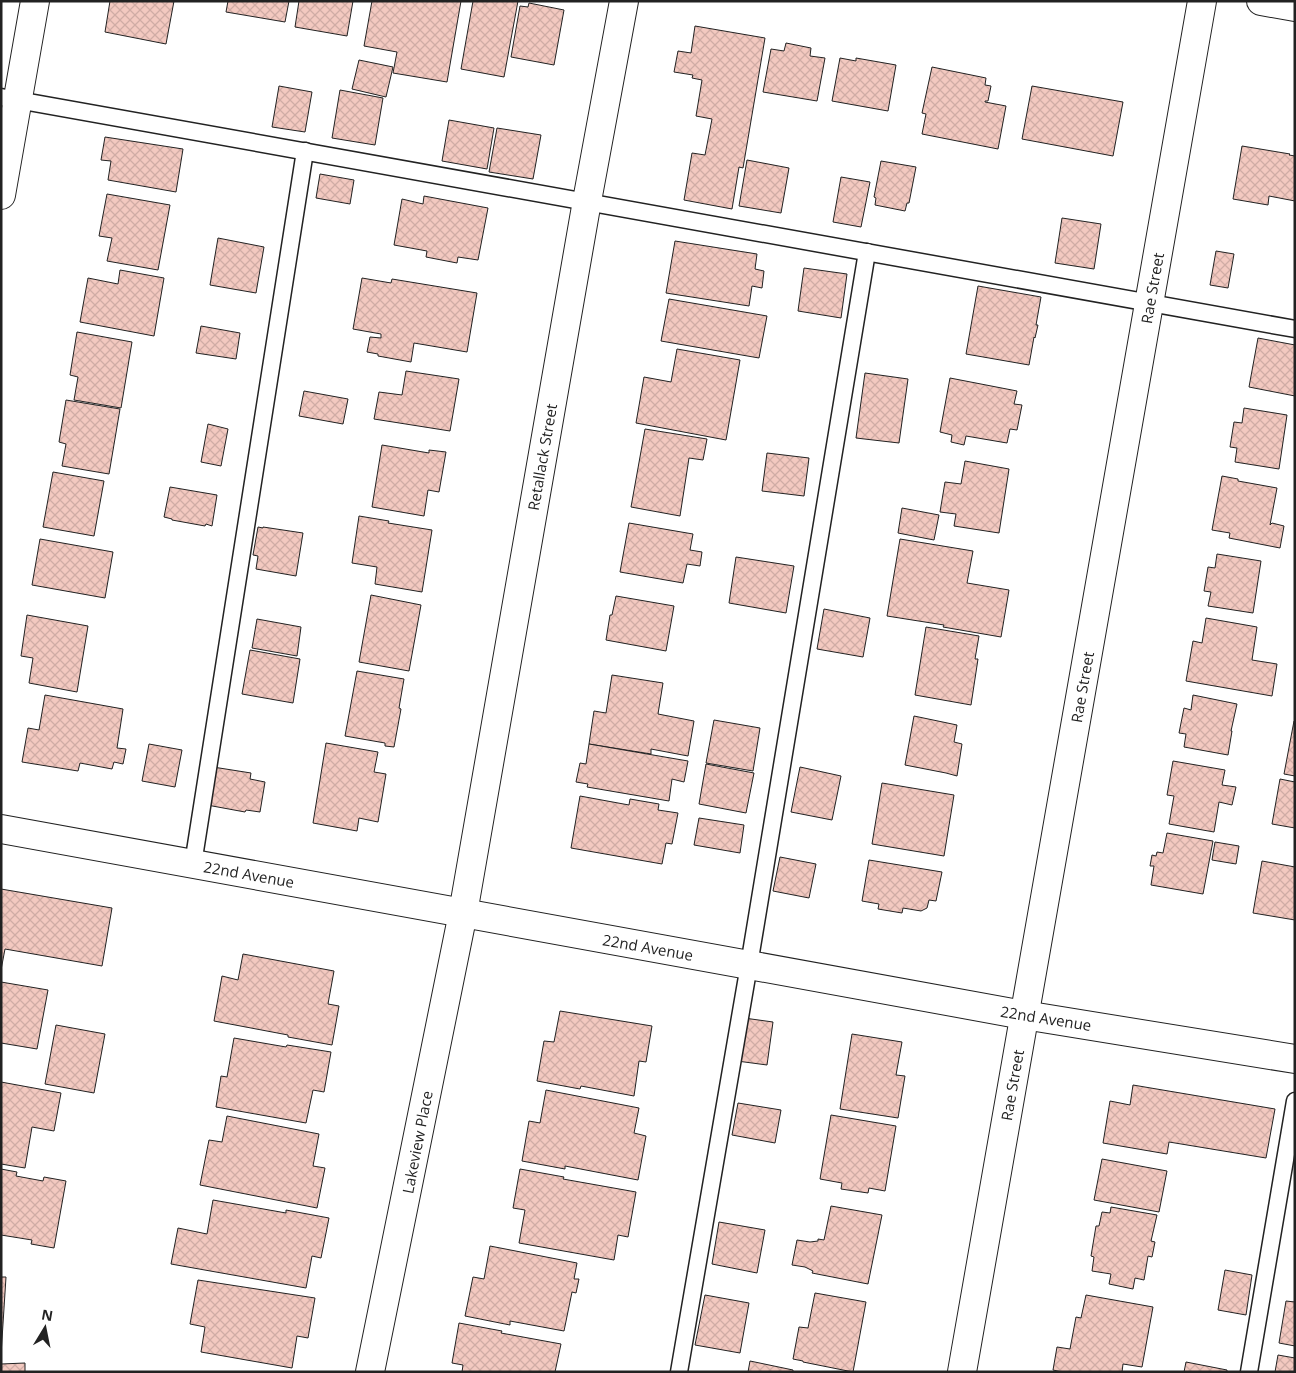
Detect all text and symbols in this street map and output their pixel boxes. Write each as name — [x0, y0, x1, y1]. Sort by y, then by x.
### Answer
street label: Rae Street — [1136, 251, 1168, 325]
street label: Retallack Street — [523, 402, 561, 512]
street label: Rae Street — [1066, 650, 1098, 724]
street label: 22nd Avenue — [202, 856, 296, 892]
street label: 22nd Avenue — [601, 929, 695, 965]
street label: 22nd Avenue — [999, 1001, 1093, 1035]
street label: Rae Street — [996, 1048, 1028, 1122]
street label: Lakeview Place — [397, 1089, 437, 1195]
north arrow — [20, 1303, 70, 1353]
text: N — [40, 1304, 55, 1325]

